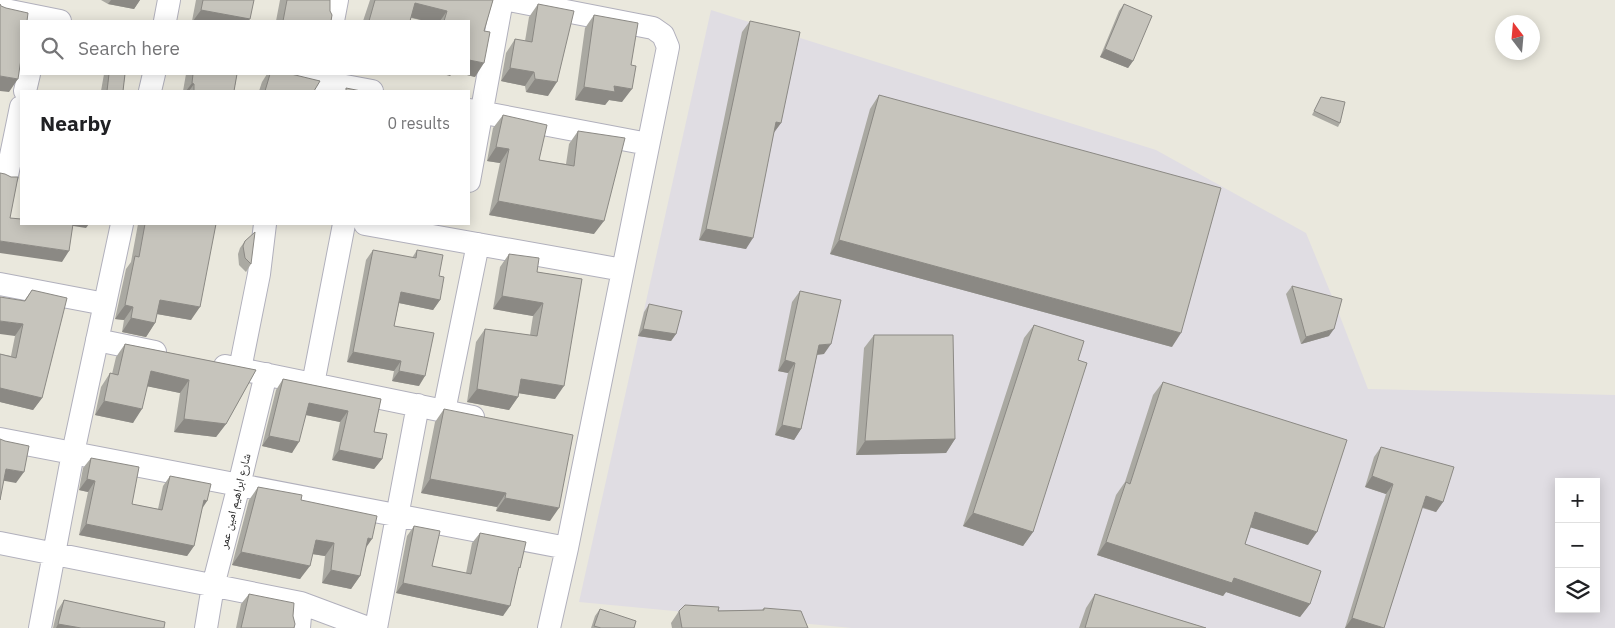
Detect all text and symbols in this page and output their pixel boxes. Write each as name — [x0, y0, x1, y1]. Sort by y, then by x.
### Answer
north arrow — [1495, 15, 1540, 60]
search box — [20, 20, 470, 75]
icon: search — [38, 34, 66, 62]
text: Search here — [78, 36, 180, 60]
text: Nearby — [40, 109, 111, 137]
text: 0 results — [387, 113, 450, 133]
street label: شارع ابراهيم امين عمر — [215, 452, 255, 551]
map controls — [1555, 478, 1600, 613]
button: + — [1555, 478, 1600, 523]
button: − — [1555, 523, 1600, 568]
button: layers — [1555, 568, 1600, 613]

